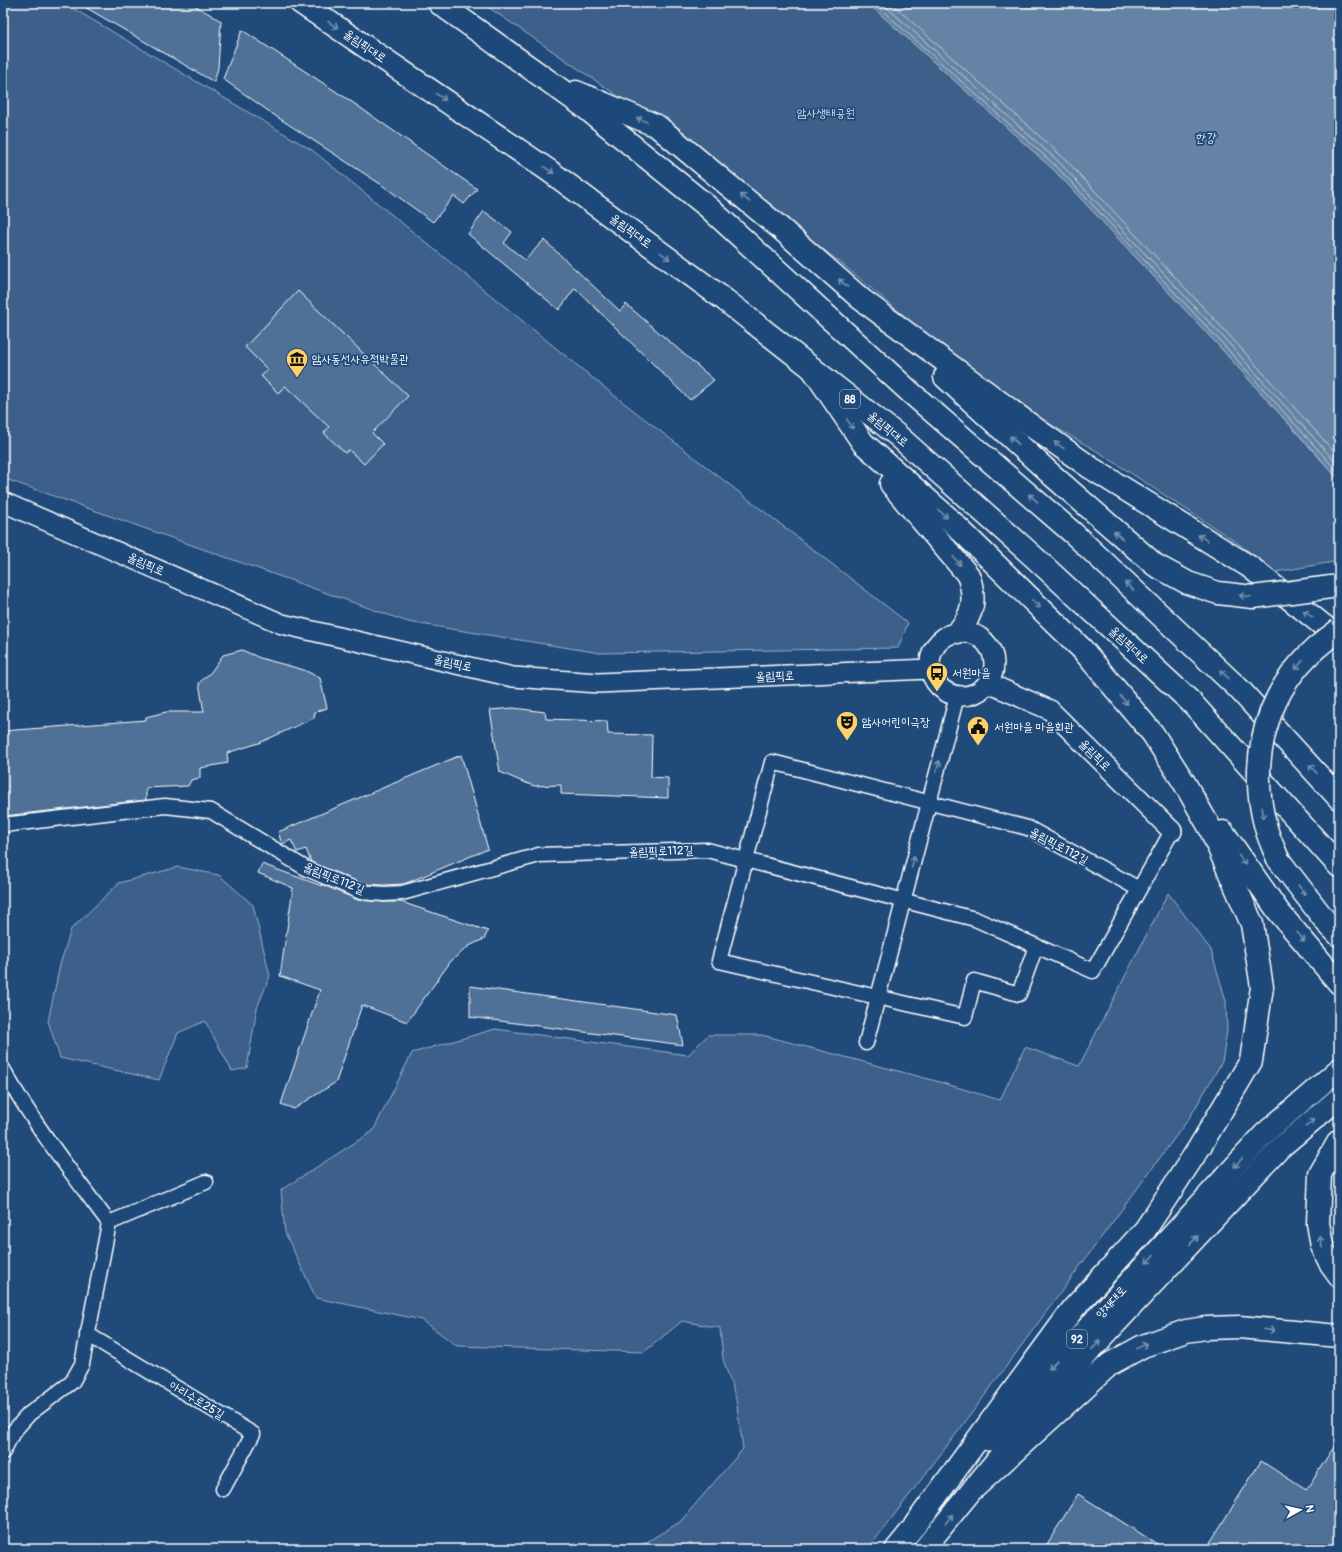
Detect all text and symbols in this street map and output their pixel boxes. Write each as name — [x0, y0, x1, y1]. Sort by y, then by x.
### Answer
one-way arrow — [327, 21, 338, 29]
street label: 올림픽대로 — [341, 27, 389, 66]
one-way arrow — [435, 94, 447, 102]
park label: 암사생태공원 — [797, 106, 855, 121]
one-way arrow — [636, 115, 648, 123]
water label: 한강 — [1195, 130, 1217, 146]
one-way arrow — [543, 166, 554, 174]
one-way arrow — [739, 194, 750, 203]
street label: 올림픽대로 — [607, 211, 655, 252]
one-way arrow — [659, 251, 670, 260]
one-way arrow — [838, 279, 848, 288]
museum icon: 암사동선사유적박물관 — [284, 346, 310, 379]
place label: 암사동선사유적박물관 — [312, 352, 409, 367]
road number: 88 — [840, 390, 860, 408]
street label: 올림픽대로 — [864, 408, 911, 450]
one-way arrow — [846, 418, 854, 429]
one-way arrow — [1009, 436, 1019, 445]
one-way arrow — [1054, 441, 1065, 449]
one-way arrow — [1028, 494, 1038, 503]
one-way arrow — [938, 509, 948, 518]
one-way arrow — [1113, 530, 1124, 539]
one-way arrow — [1198, 534, 1209, 542]
street label: 올림픽로 — [125, 550, 166, 579]
one-way arrow — [953, 556, 962, 566]
one-way arrow — [1124, 581, 1134, 590]
one-way arrow — [1239, 592, 1252, 600]
one-way arrow — [1031, 599, 1041, 609]
one-way arrow — [1303, 609, 1314, 618]
street label: 올림픽대로 — [1106, 623, 1151, 667]
street label: 올림픽로 — [432, 652, 473, 675]
bus stop icon: 서원마을 — [924, 660, 950, 693]
one-way arrow — [1295, 660, 1304, 670]
place label: 서원마을 — [952, 666, 991, 681]
street label: 올림픽로 — [755, 668, 795, 685]
one-way arrow — [1219, 670, 1229, 679]
one-way arrow — [1120, 694, 1129, 705]
theatre icon: 암사어린이극장 — [834, 709, 860, 742]
public building icon: 서원마을 마을회관 — [965, 714, 991, 747]
place label: 암사어린이극장 — [862, 715, 930, 730]
place label: 서원마을 마을회관 — [994, 720, 1074, 735]
street label: 올림픽로 — [1076, 736, 1114, 774]
one-way arrow — [935, 760, 942, 773]
one-way arrow — [1308, 764, 1317, 775]
one-way arrow — [1260, 806, 1268, 819]
street label: 올림픽로112길 — [1027, 825, 1091, 868]
street label: 올림픽로112길 — [629, 843, 694, 860]
one-way arrow — [1238, 854, 1246, 865]
one-way arrow — [910, 856, 918, 869]
street label: 올림픽로112길 — [301, 859, 367, 898]
one-way arrow — [1298, 885, 1306, 896]
one-way arrow — [1297, 932, 1306, 943]
one-way arrow — [1304, 1118, 1315, 1127]
one-way arrow — [1233, 1158, 1243, 1168]
one-way arrow — [1190, 1235, 1199, 1245]
one-way arrow — [1317, 1235, 1325, 1248]
one-way arrow — [1146, 1254, 1155, 1264]
street label: 양재대로 — [1093, 1283, 1130, 1322]
one-way arrow — [1262, 1326, 1275, 1334]
road number: 92 — [1067, 1330, 1087, 1348]
one-way arrow — [1091, 1340, 1101, 1350]
one-way arrow — [1136, 1342, 1148, 1350]
one-way arrow — [1048, 1360, 1058, 1370]
street label: 아리수로25길 — [167, 1378, 227, 1423]
north arrow — [1280, 1490, 1320, 1530]
text: N — [1302, 1504, 1316, 1514]
one-way arrow — [944, 1513, 953, 1524]

